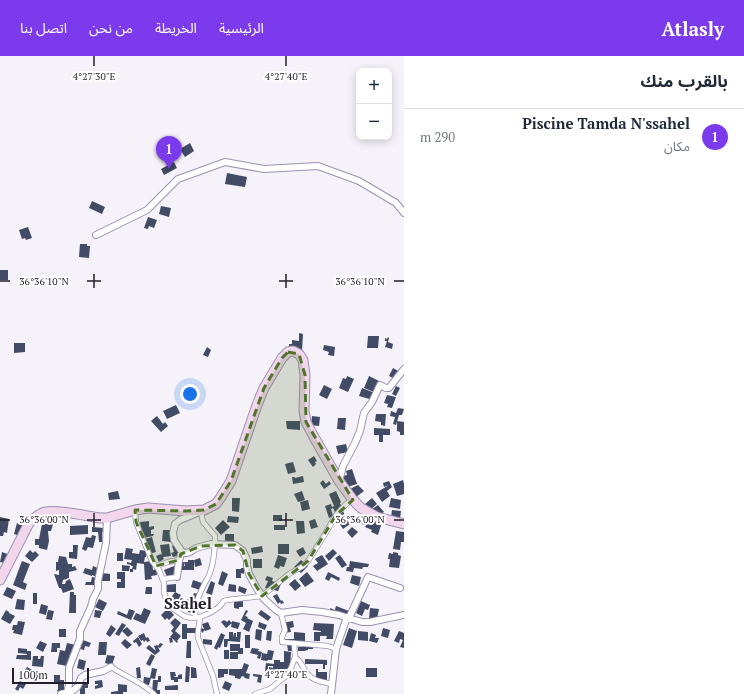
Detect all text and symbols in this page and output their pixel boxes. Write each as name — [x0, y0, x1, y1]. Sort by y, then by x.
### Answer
text: Atlasly — [662, 16, 724, 41]
text: اتصل بنا — [20, 18, 67, 37]
text: من نحن — [89, 18, 133, 37]
text: الخريطة — [155, 18, 197, 37]
text: الرئيسية — [219, 18, 264, 37]
map controls — [356, 68, 392, 140]
button: + — [356, 68, 392, 104]
text: بالقرب منك — [641, 69, 728, 92]
text: 4°27'30"E — [73, 70, 116, 83]
text: 4°27'40"E — [265, 70, 308, 83]
button: − — [356, 104, 392, 140]
text: Piscine Tamda N'ssahel — [522, 113, 690, 133]
text: 290 m — [420, 128, 455, 146]
text: 1 — [711, 128, 719, 146]
pin: 1 — [156, 136, 182, 169]
text: مكان — [664, 137, 690, 155]
text: 36°36'10"N — [19, 275, 69, 288]
text: 36°36'10"N — [335, 275, 385, 288]
your location — [180, 384, 200, 404]
text: 36°36'00"N — [19, 513, 69, 526]
text: 36°36'00"N — [335, 513, 385, 526]
district label: Ssaḥel — [164, 592, 212, 614]
scale bar — [12, 666, 89, 685]
text: 100 m — [18, 668, 48, 682]
text: 4°27'40"E — [265, 668, 308, 681]

